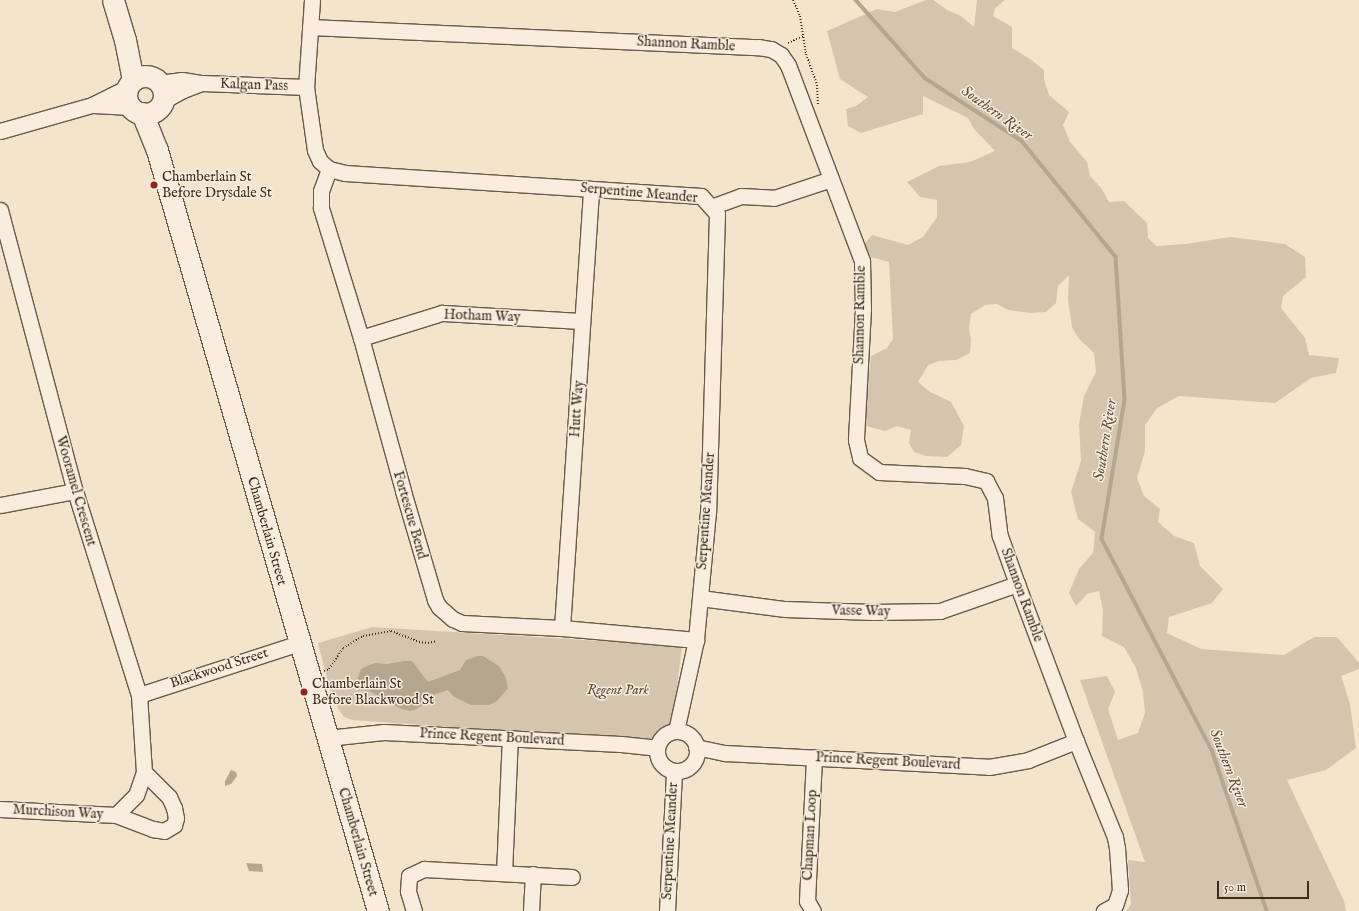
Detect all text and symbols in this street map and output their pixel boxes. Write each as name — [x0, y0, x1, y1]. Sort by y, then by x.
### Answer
street label: Shannon Ramble — [636, 33, 736, 55]
street label: Kalgan Pass — [220, 75, 288, 95]
water label: Southern River — [958, 82, 1036, 144]
place label: Chamberlain St Before Drysdale St — [162, 169, 272, 202]
marker: Chamberlain St Before Drysdale St — [149, 180, 159, 190]
street label: Serpentine Meander — [580, 180, 698, 206]
street label: Shannon Ramble — [851, 266, 869, 364]
street label: Hotham Way — [443, 306, 521, 326]
street label: Hutt Way — [567, 380, 587, 438]
water label: Southern River — [1090, 398, 1120, 482]
street label: Wooramel Crescent — [52, 434, 100, 548]
street label: Serpentine Meander — [694, 452, 718, 570]
street label: Fortescue Bend — [389, 469, 431, 561]
street label: Chamberlain Street — [243, 475, 291, 587]
street label: Shannon Ramble — [997, 546, 1047, 644]
street label: Vasse Way — [831, 602, 891, 620]
street label: Blackwood Street — [168, 644, 270, 692]
place label: Chamberlain St Before Blackwood St — [312, 676, 434, 708]
park label: Regent Park — [587, 682, 649, 698]
marker: Chamberlain St Before Blackwood St — [299, 687, 309, 697]
street label: Prince Regent Boulevard — [419, 725, 565, 749]
water label: Southern River — [1206, 726, 1252, 810]
street label: Prince Regent Boulevard — [815, 749, 961, 773]
street label: Serpentine Meander — [659, 782, 681, 900]
street label: Chamberlain Street — [334, 786, 382, 898]
street label: Chapman Loop — [799, 789, 821, 881]
street label: Murchison Way — [12, 801, 104, 823]
scale bar — [1219, 873, 1311, 899]
text: 50 m — [1224, 880, 1246, 895]

